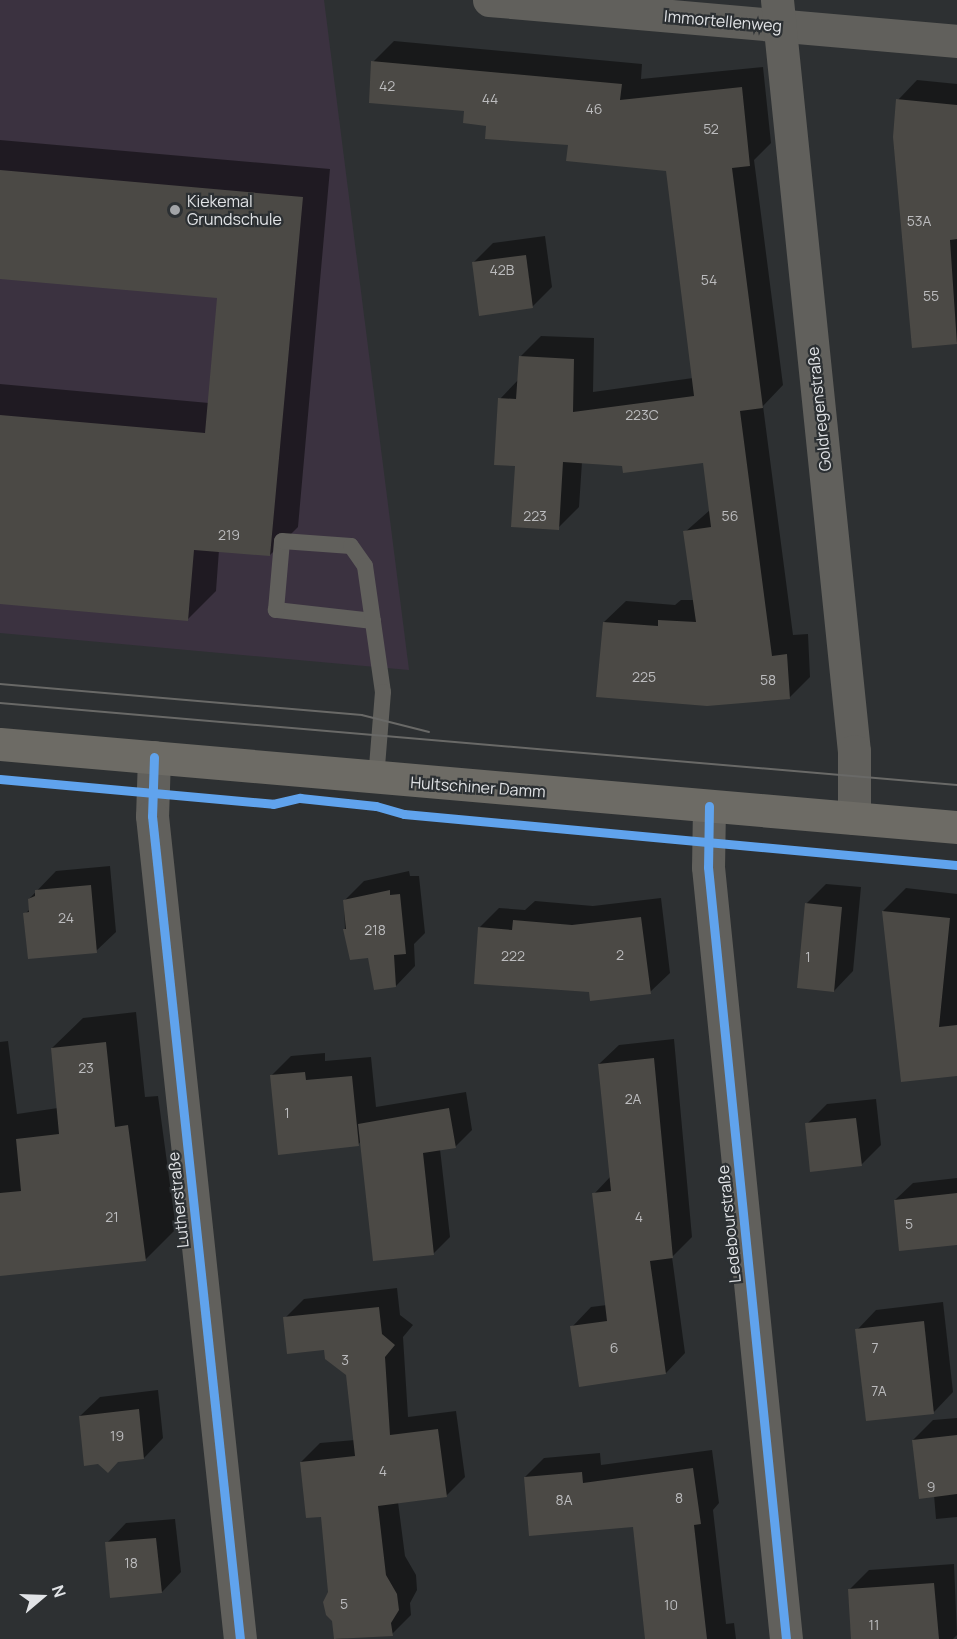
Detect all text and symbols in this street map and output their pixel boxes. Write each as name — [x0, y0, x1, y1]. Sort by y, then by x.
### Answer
street label: Immortellenweg — [663, 6, 783, 36]
house number: 42 — [379, 78, 395, 94]
house number: 44 — [482, 91, 498, 107]
house number: 46 — [586, 101, 602, 117]
house number: 52 — [703, 121, 719, 137]
place label: Kiekemal Grundschule — [187, 191, 282, 229]
marker: Kiekemal Grundschule — [168, 203, 182, 217]
house number: 53A — [907, 213, 931, 229]
house number: 42B — [490, 262, 514, 278]
house number: 54 — [701, 272, 717, 288]
house number: 55 — [923, 288, 939, 304]
street label: Goldregenstraße — [803, 346, 835, 472]
house number: 223C — [625, 407, 659, 423]
house number: 223 — [523, 508, 547, 524]
house number: 56 — [722, 508, 738, 524]
house number: 219 — [218, 527, 240, 543]
house number: 225 — [632, 669, 656, 685]
house number: 58 — [760, 672, 776, 688]
street label: Hultschiner Damm — [410, 773, 546, 801]
house number: 24 — [58, 910, 74, 926]
house number: 218 — [364, 922, 386, 938]
house number: 2 — [616, 947, 624, 963]
house number: 222 — [501, 948, 525, 964]
house number: 1 — [805, 949, 811, 965]
house number: 23 — [78, 1060, 94, 1076]
house number: 2A — [625, 1091, 641, 1107]
house number: 1 — [284, 1105, 290, 1121]
street label: Lutherstraße — [163, 1151, 193, 1249]
street label: Ledebourstraße — [713, 1164, 745, 1284]
house number: 21 — [105, 1209, 119, 1225]
house number: 4 — [635, 1209, 643, 1225]
house number: 5 — [905, 1216, 913, 1232]
house number: 6 — [610, 1340, 618, 1356]
house number: 7 — [871, 1340, 879, 1356]
house number: 3 — [341, 1352, 349, 1368]
house number: 7A — [871, 1383, 887, 1399]
house number: 19 — [110, 1428, 124, 1444]
house number: 4 — [379, 1463, 387, 1479]
house number: 9 — [927, 1479, 935, 1495]
house number: 8 — [675, 1490, 683, 1506]
house number: 8A — [556, 1492, 572, 1508]
house number: 18 — [124, 1555, 138, 1571]
north arrow — [12, 1567, 72, 1627]
text: N — [47, 1582, 71, 1600]
house number: 5 — [340, 1596, 348, 1612]
house number: 10 — [664, 1597, 678, 1613]
house number: 11 — [869, 1617, 879, 1633]

